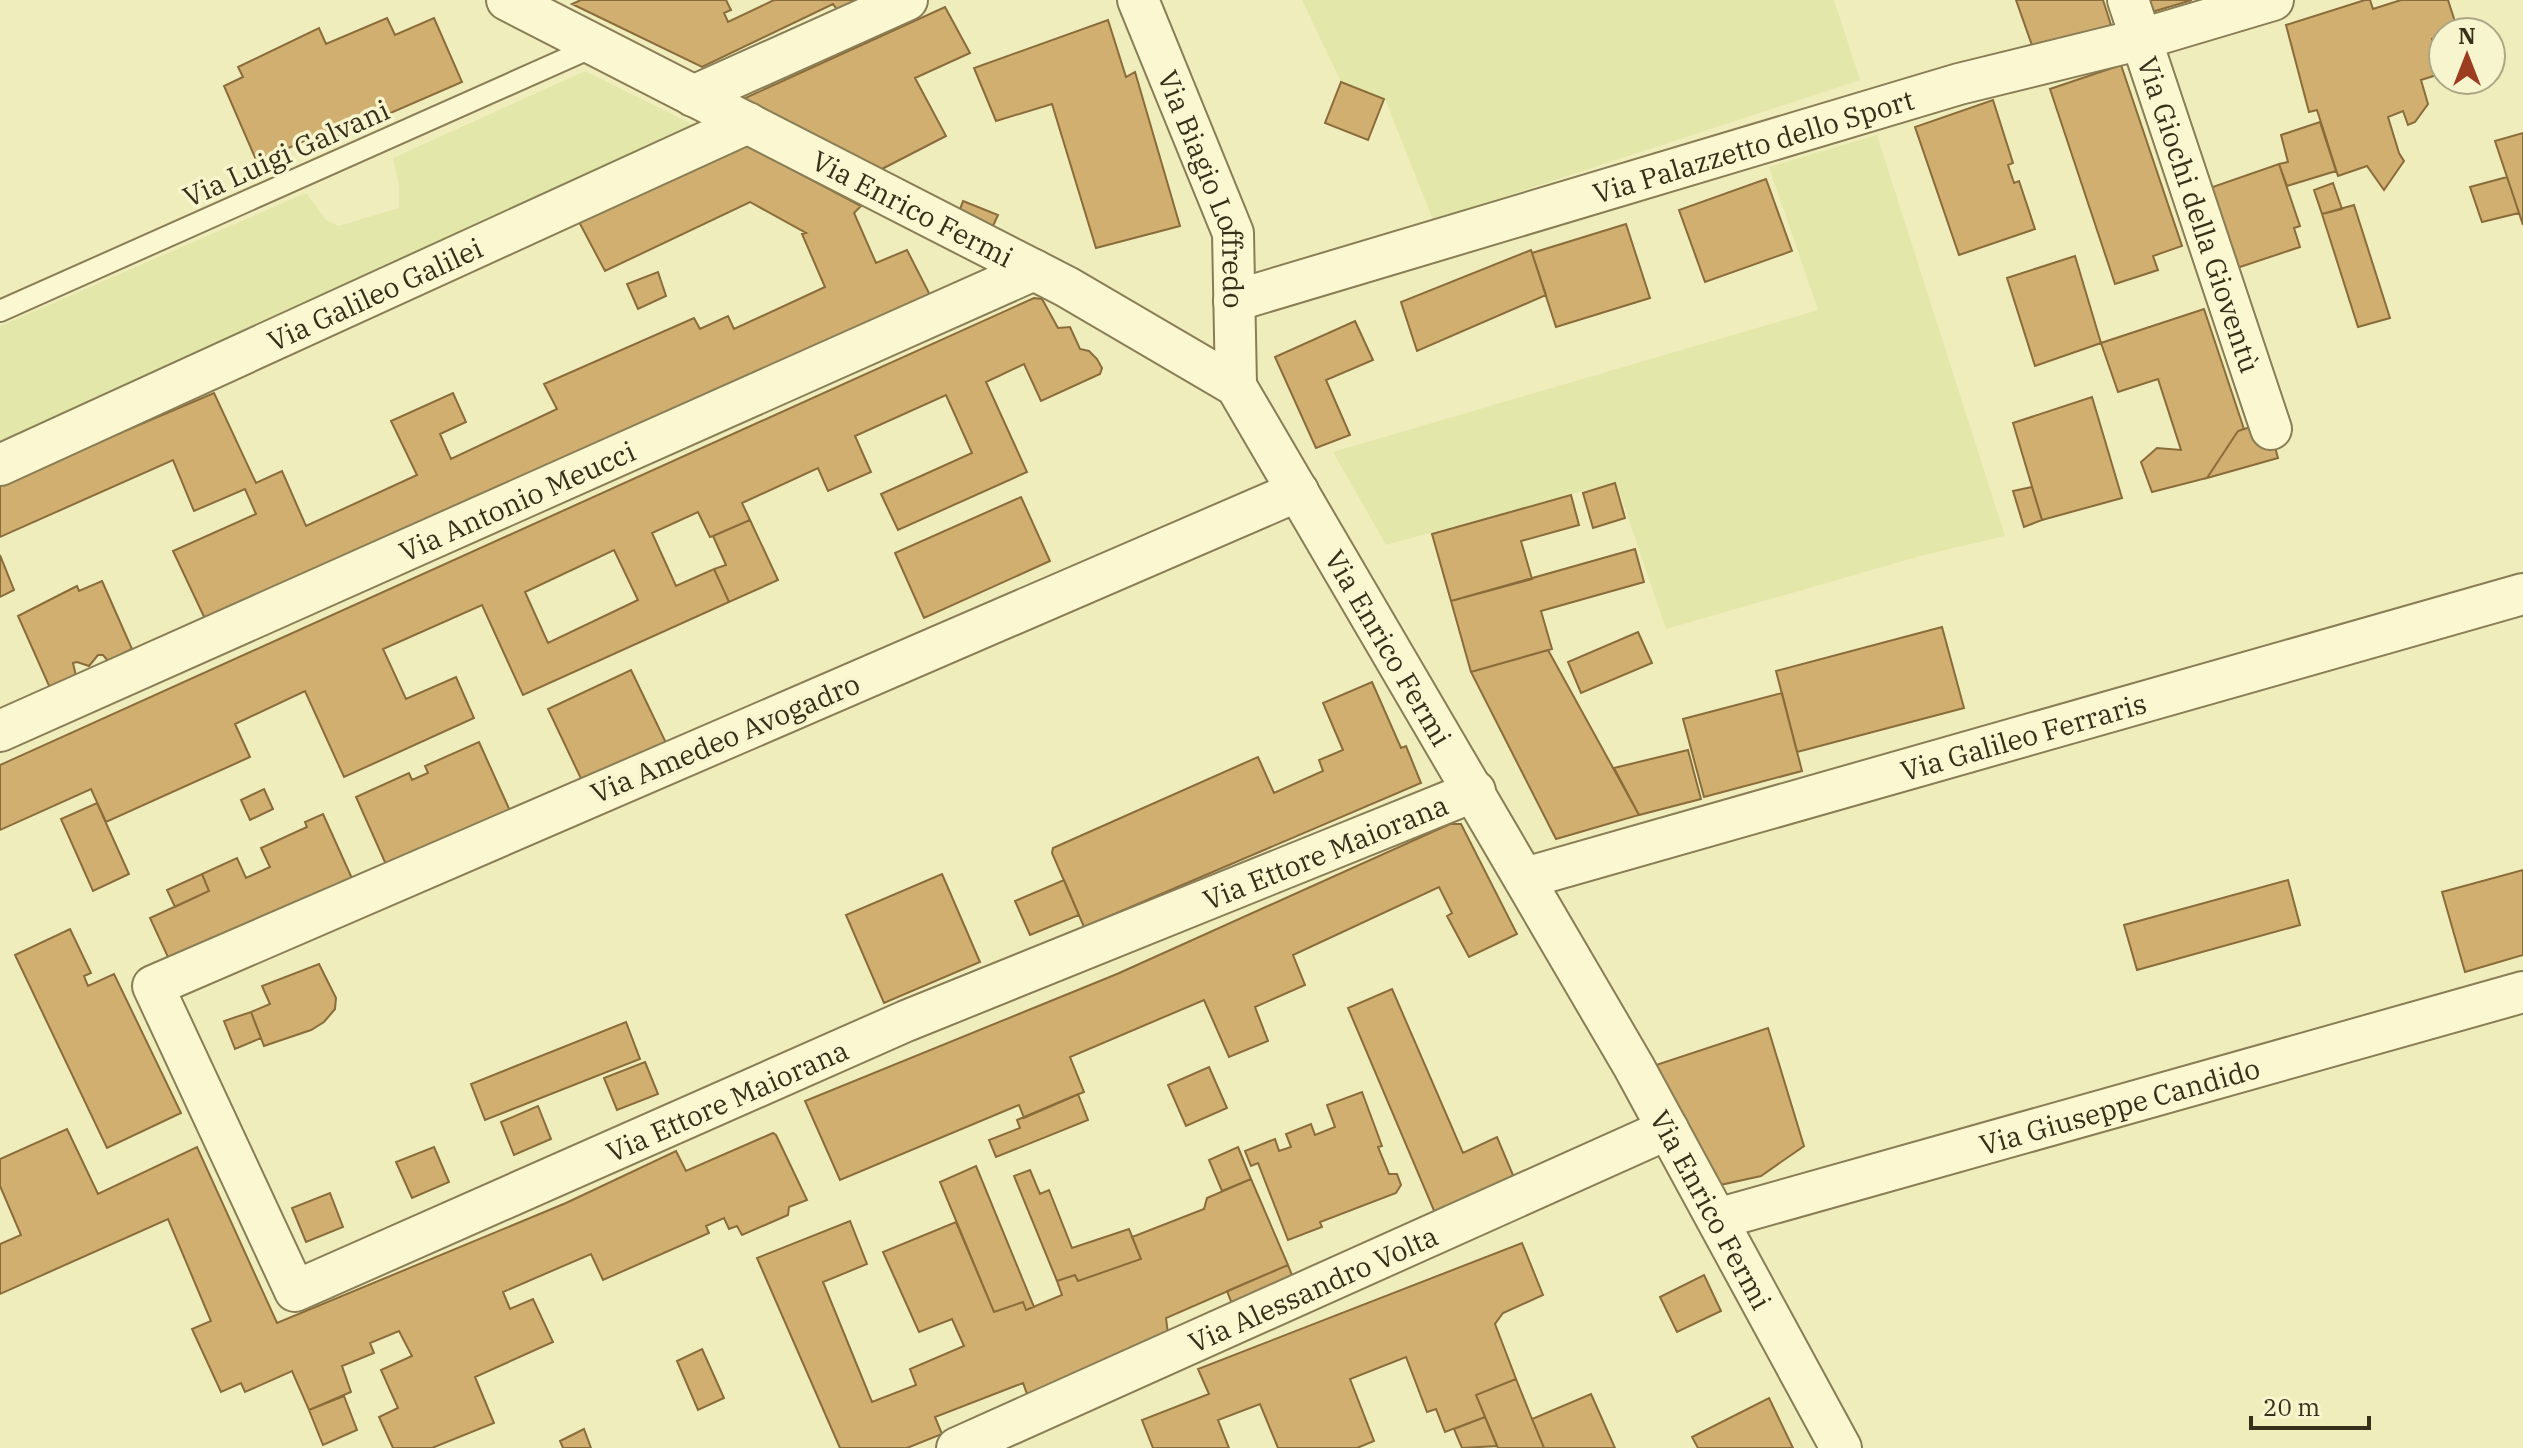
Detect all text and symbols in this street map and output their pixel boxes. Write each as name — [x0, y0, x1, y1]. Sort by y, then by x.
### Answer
north arrow — [2427, 16, 2507, 96]
text: N — [2458, 21, 2476, 50]
street label: Via Giochi della Gioventù — [2130, 52, 2269, 377]
street label: Via Biagio Loffredo — [1150, 64, 1253, 309]
street label: Via Palazzetto dello Sport — [1588, 80, 1918, 211]
street label: Via Luigi Galvani — [177, 91, 395, 215]
street label: Via Enrico Fermi — [806, 141, 1020, 275]
street label: Via Galileo Galilei — [261, 228, 488, 359]
street label: Via Antonio Meucci — [393, 432, 641, 569]
street label: Via Enrico Fermi — [1317, 543, 1461, 752]
street label: Via Amedeo Avogadro — [585, 665, 865, 811]
street label: Via Galileo Ferraris — [1896, 684, 2150, 789]
street label: Via Ettore Maiorana — [1197, 785, 1453, 918]
street label: Via Ettore Maiorana — [600, 1030, 854, 1170]
street label: Via Giuseppe Candido — [1975, 1049, 2264, 1163]
street label: Via Enrico Fermi — [1642, 1103, 1781, 1316]
street label: Via Alessandro Volta — [1182, 1216, 1443, 1360]
scale bar — [2251, 1380, 2369, 1430]
text: 20 m — [2263, 1391, 2320, 1423]

